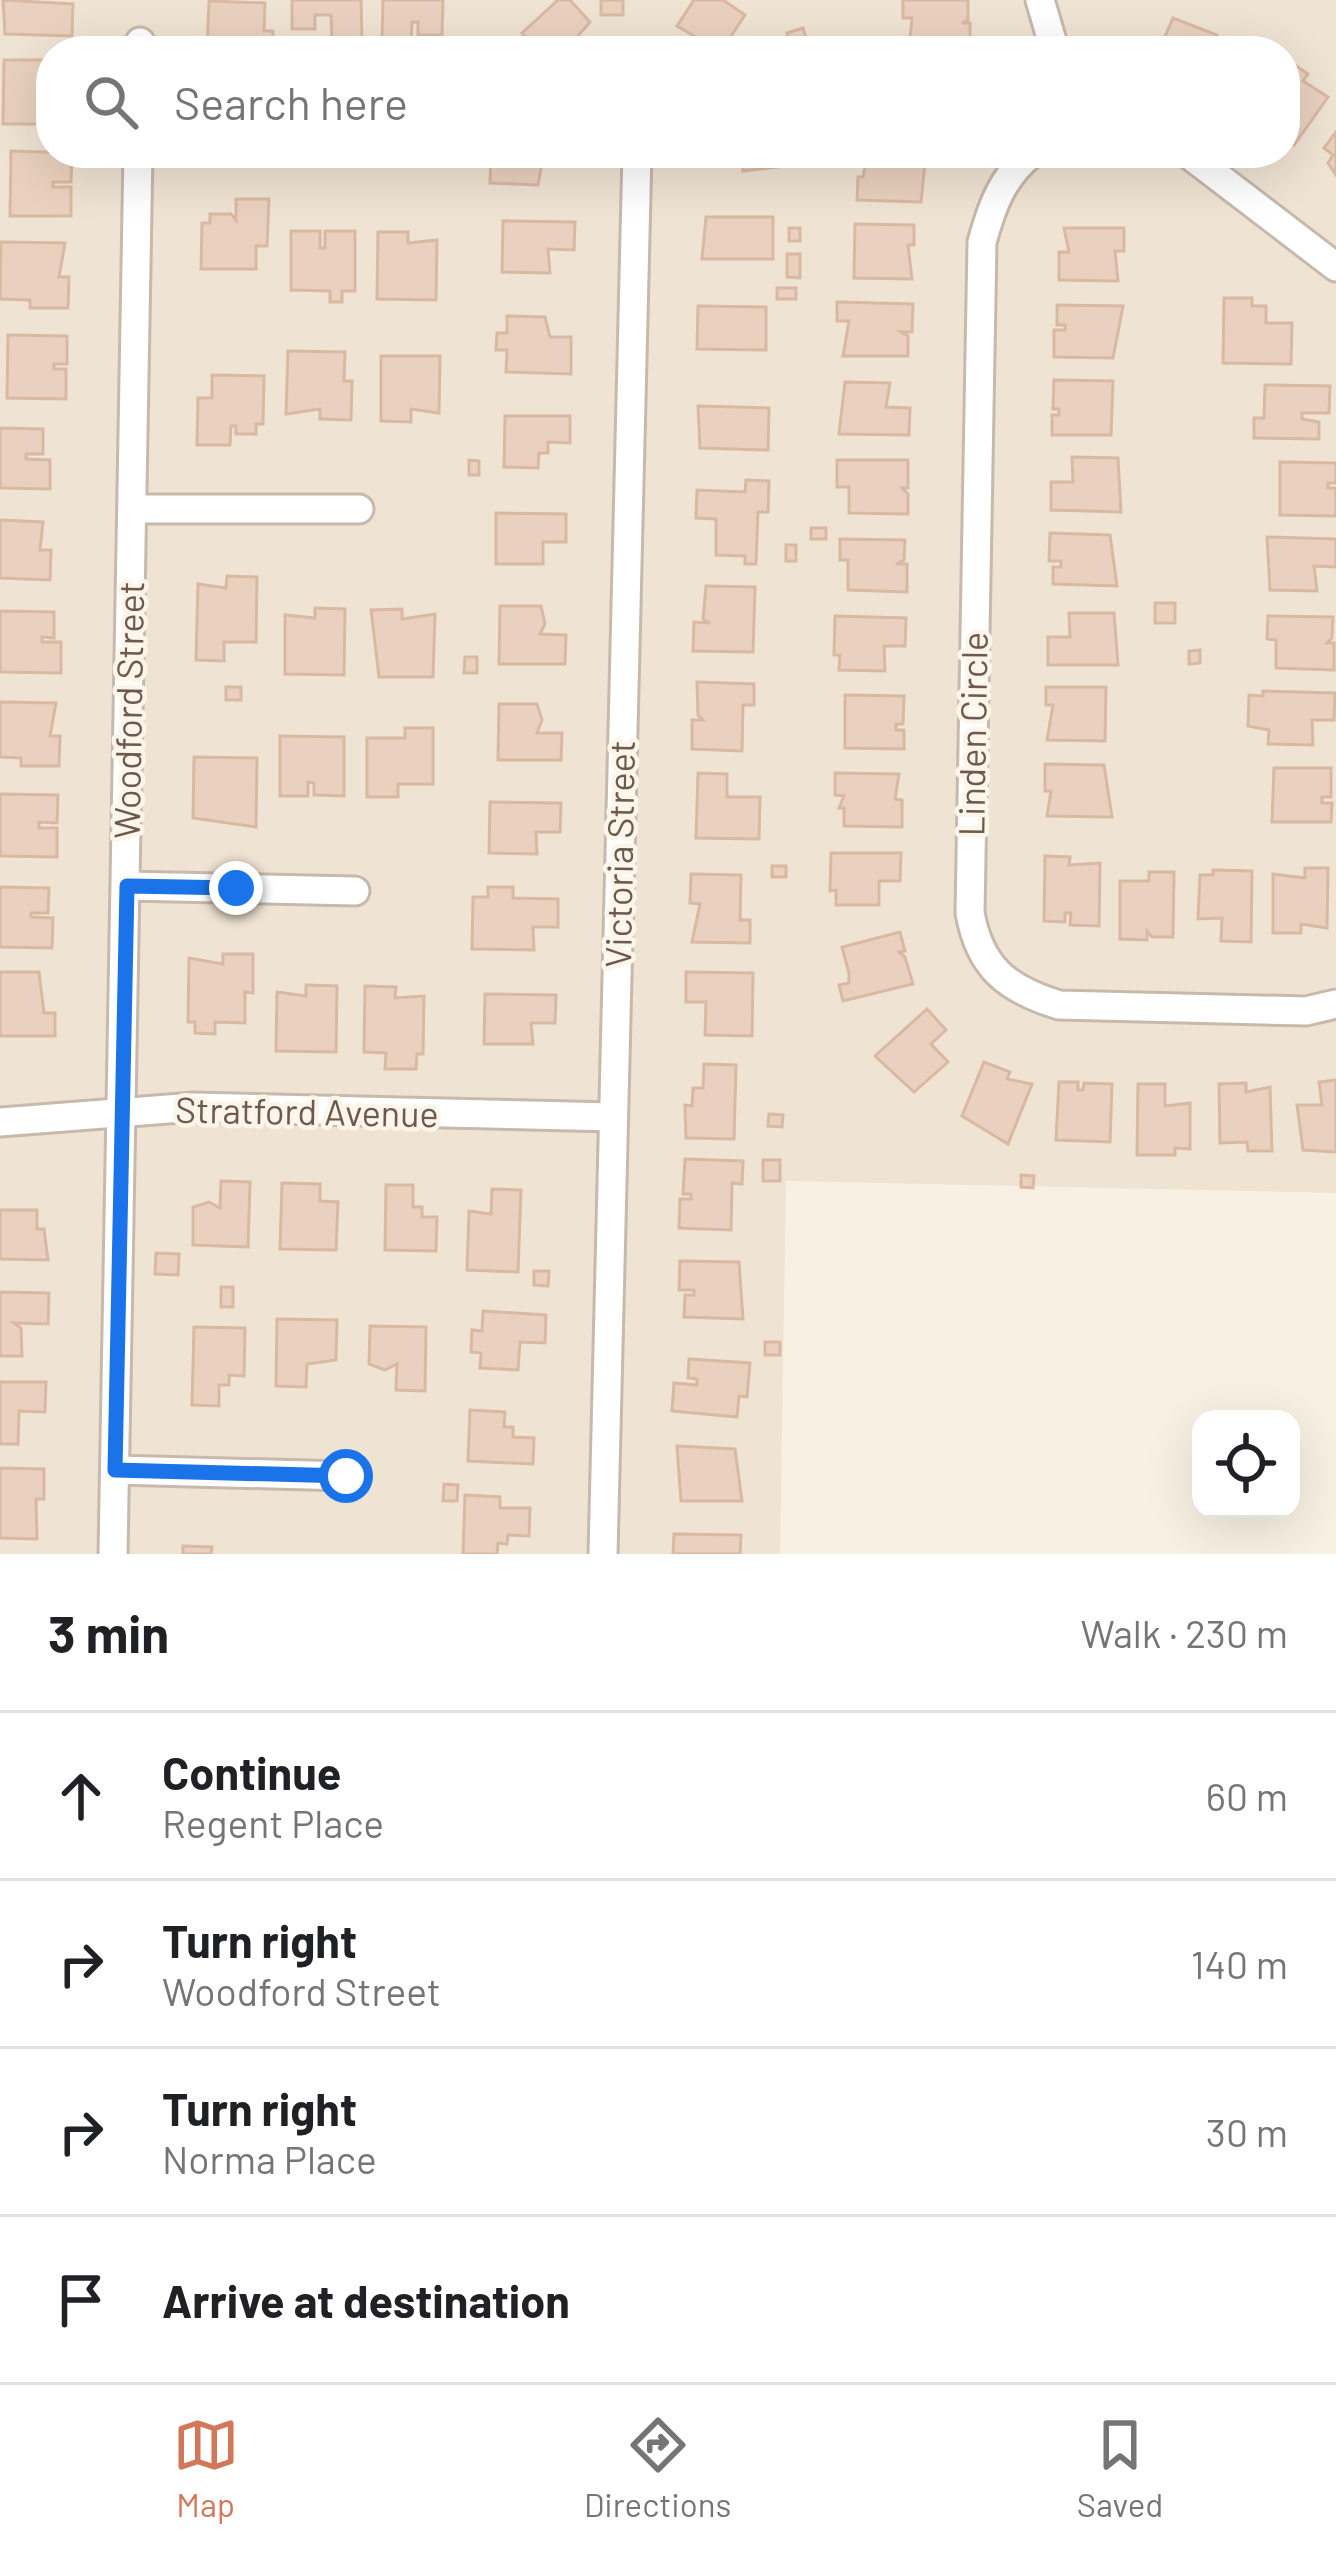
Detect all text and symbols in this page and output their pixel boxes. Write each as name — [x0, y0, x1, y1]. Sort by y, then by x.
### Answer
search box — [36, 36, 1300, 168]
icon: search — [78, 69, 144, 135]
text: Search here — [174, 75, 408, 129]
street label: Woodford Street — [104, 581, 151, 839]
street label: Linden Circle — [948, 631, 995, 837]
street label: Victoria Street — [595, 740, 642, 968]
route end — [209, 861, 263, 915]
street label: Stratford Avenue — [175, 1087, 439, 1134]
map controls — [1192, 1410, 1300, 1518]
button: locate — [1192, 1410, 1300, 1518]
route start — [319, 1449, 373, 1503]
text: 3 min — [48, 1602, 169, 1663]
text: Walk · 230 m — [1081, 1609, 1288, 1656]
text: Continue — [162, 1745, 341, 1799]
icon: ahead — [48, 1763, 114, 1829]
text: 60 m — [1206, 1772, 1288, 1819]
text: Regent Place — [162, 1799, 384, 1846]
text: Turn right — [162, 1913, 357, 1967]
icon: right — [48, 1931, 114, 1997]
text: 140 m — [1191, 1940, 1288, 1987]
text: Woodford Street — [162, 1967, 441, 2014]
text: Turn right — [162, 2081, 357, 2135]
icon: right — [48, 2099, 114, 2165]
text: 30 m — [1206, 2108, 1288, 2155]
text: Norma Place — [162, 2135, 377, 2182]
icon: arrive — [48, 2267, 114, 2333]
text: Arrive at destination — [162, 2273, 570, 2327]
tab: Map — [173, 2412, 239, 2524]
tab: Directions — [584, 2412, 731, 2524]
tab: Saved — [1077, 2412, 1163, 2524]

